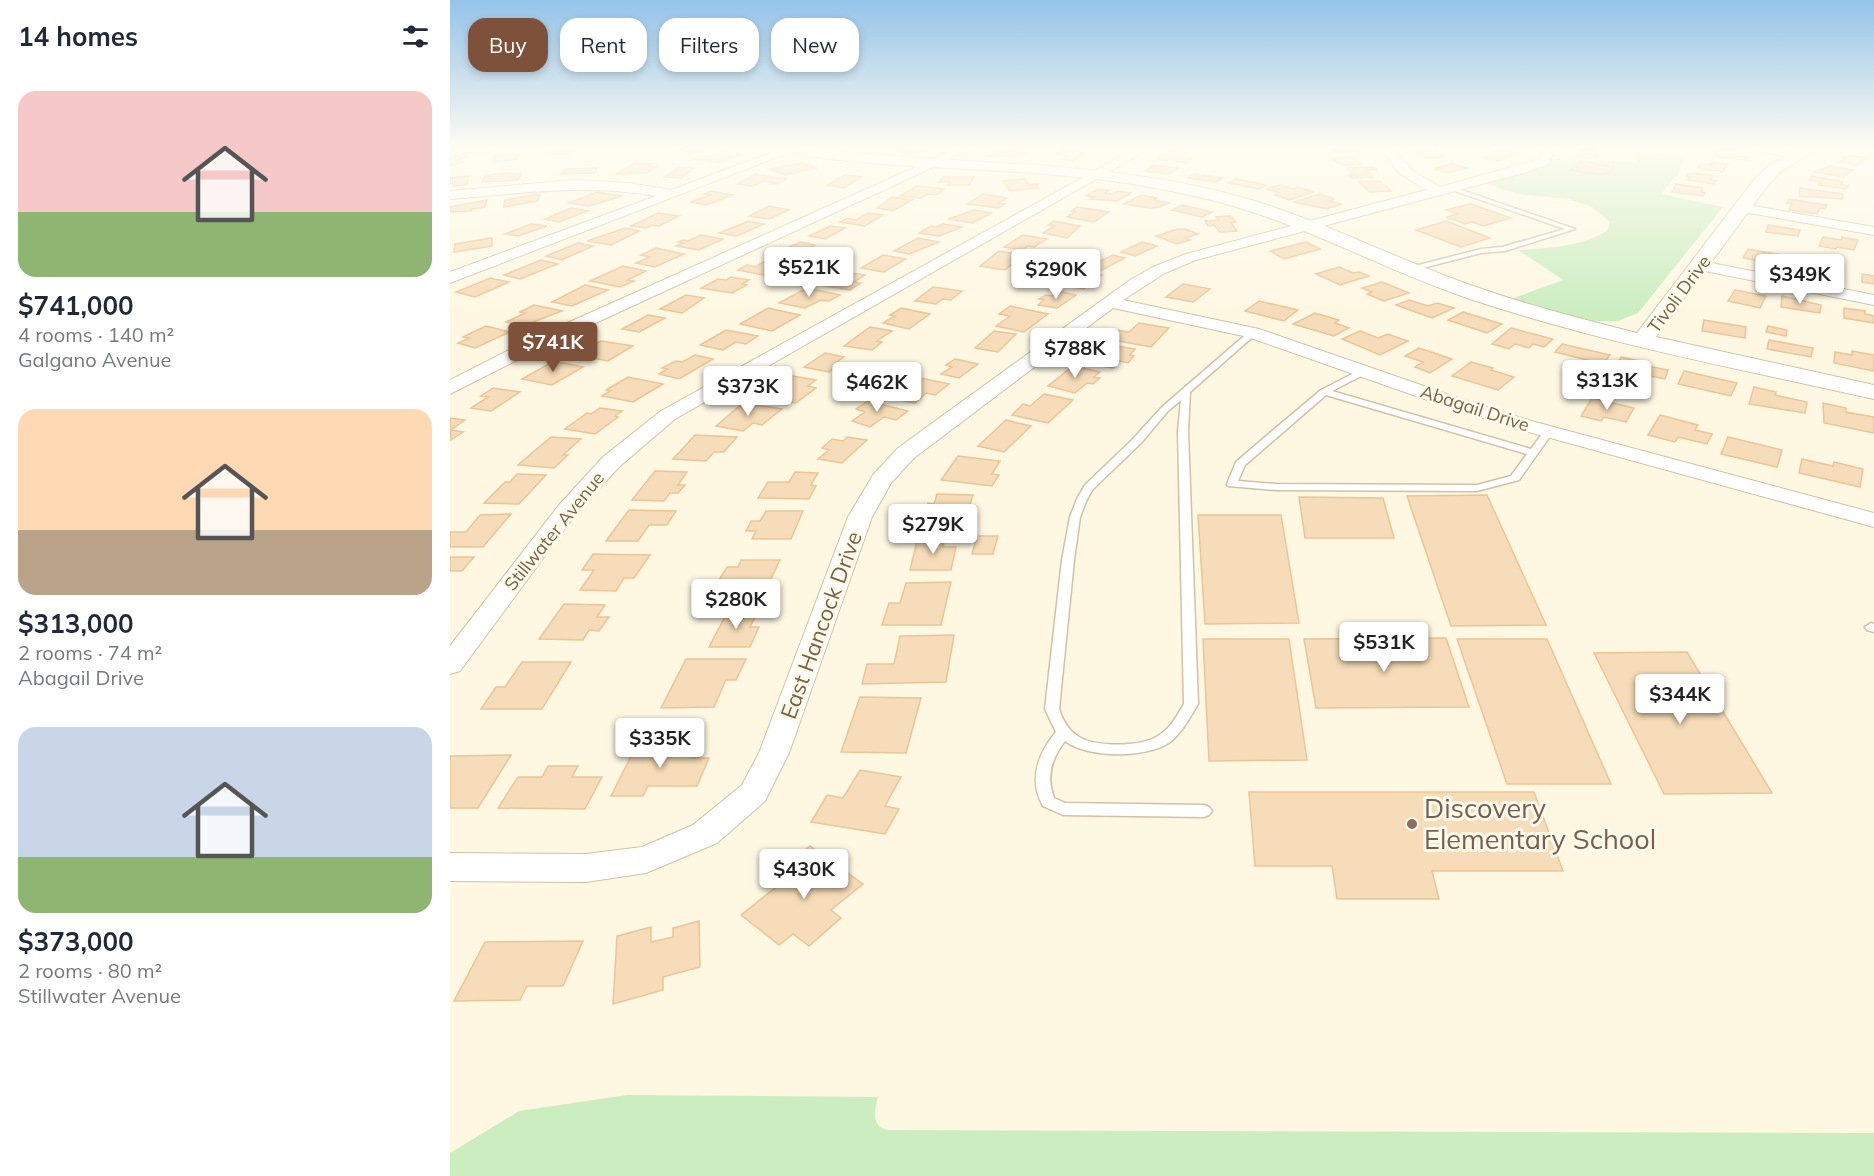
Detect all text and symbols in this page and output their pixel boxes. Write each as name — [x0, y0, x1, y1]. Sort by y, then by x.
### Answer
chip: Buy — [468, 18, 548, 72]
chip: Rent — [560, 18, 647, 72]
chip: Filters — [659, 18, 759, 72]
chip: New — [771, 18, 859, 72]
text: 14 homes — [18, 20, 138, 53]
icon: filters — [399, 20, 432, 53]
icon: home — [171, 130, 279, 238]
pin: $521K — [767, 247, 851, 298]
pin: $290K — [1014, 249, 1098, 300]
street label: Tivoli Drive — [1642, 250, 1716, 338]
text: $521K — [778, 254, 840, 279]
pin: $349K — [1758, 254, 1842, 305]
text: $290K — [1025, 256, 1087, 281]
text: $349K — [1769, 261, 1831, 286]
text: $741,000 — [18, 289, 134, 322]
text: 4 rooms · 140 m² — [18, 322, 174, 347]
pin: $741K — [511, 322, 595, 373]
pin: $788K — [1033, 328, 1117, 379]
text: $741K — [522, 329, 584, 354]
text: $788K — [1044, 335, 1106, 360]
text: Galgano Avenue — [18, 347, 171, 372]
pin: $313K — [1565, 360, 1649, 411]
pin: $462K — [835, 362, 919, 413]
pin: $373K — [706, 366, 790, 417]
text: $313K — [1576, 367, 1638, 392]
text: $462K — [846, 369, 908, 394]
text: $373K — [717, 373, 779, 398]
street label: Abagail Drive — [1418, 380, 1532, 436]
icon: home — [171, 448, 279, 556]
street label: Stillwater Avenue — [499, 467, 609, 595]
pin: $279K — [891, 504, 975, 555]
text: $279K — [902, 511, 964, 536]
street label: East Hancock Drive — [774, 527, 868, 723]
pin: $280K — [694, 579, 778, 630]
text: $280K — [705, 586, 767, 611]
text: $313,000 — [18, 607, 134, 640]
pin: $531K — [1342, 622, 1426, 673]
text: $531K — [1353, 629, 1415, 654]
text: 2 rooms · 74 m² — [18, 640, 162, 665]
text: Abagail Drive — [18, 665, 144, 690]
pin: $344K — [1638, 674, 1722, 725]
text: $344K — [1649, 681, 1711, 706]
pin: $335K — [618, 718, 702, 769]
text: $335K — [629, 725, 691, 750]
icon: home — [171, 766, 279, 874]
place label: Discovery Elementary School — [1424, 791, 1656, 856]
marker: Discovery Elementary School — [1405, 817, 1419, 831]
pin: $430K — [762, 849, 846, 900]
text: $430K — [773, 856, 835, 881]
text: $373,000 — [18, 925, 134, 958]
text: 2 rooms · 80 m² — [18, 958, 162, 983]
text: Stillwater Avenue — [18, 983, 181, 1008]

